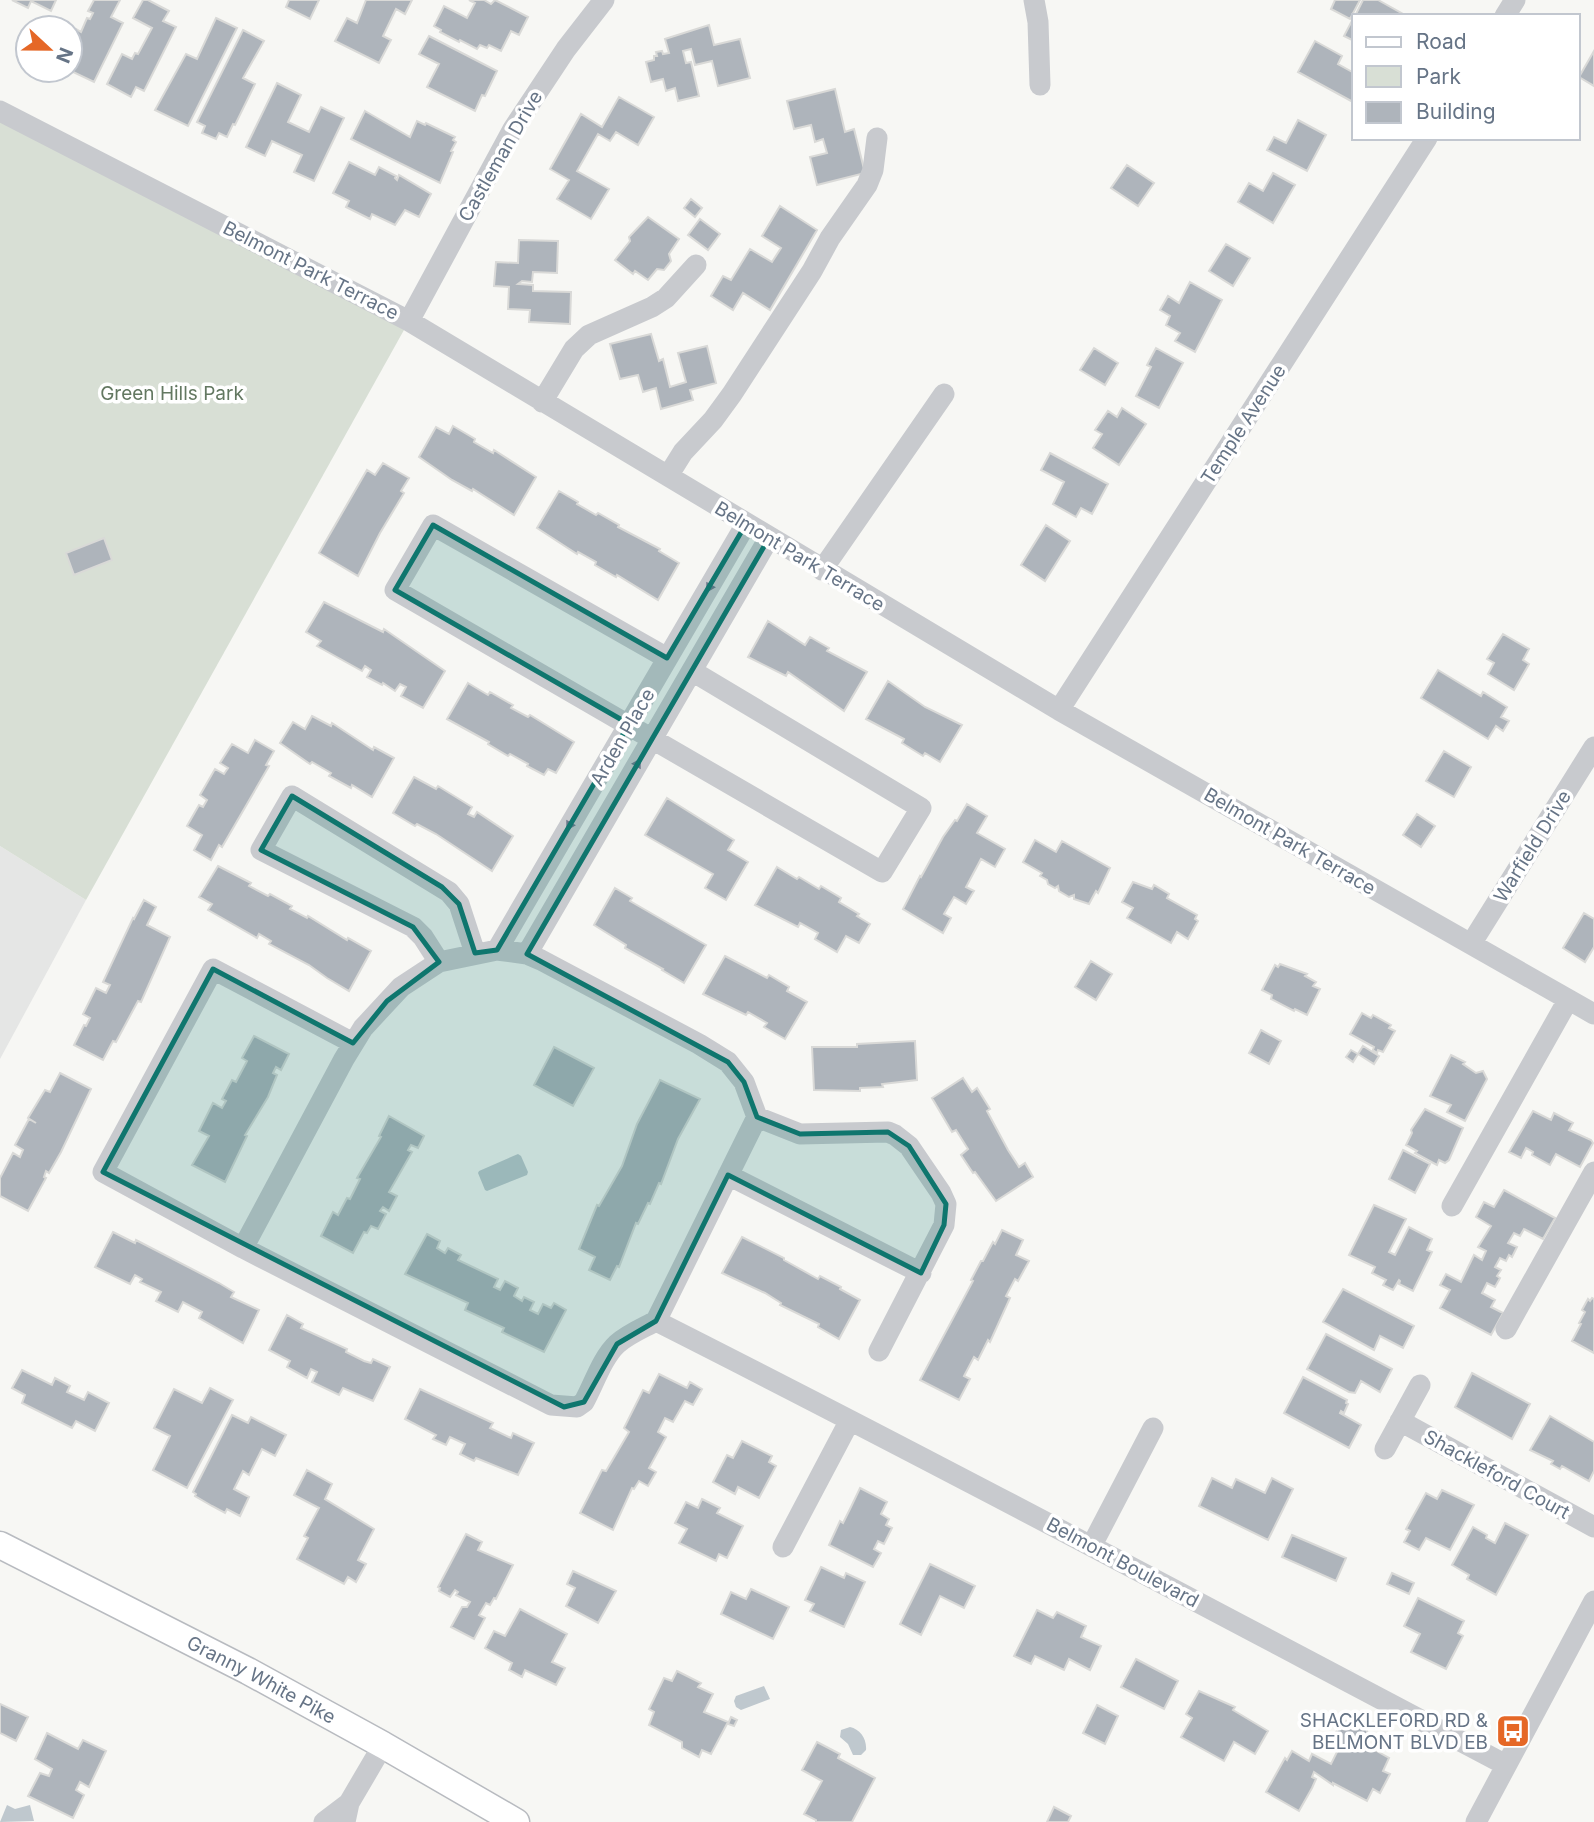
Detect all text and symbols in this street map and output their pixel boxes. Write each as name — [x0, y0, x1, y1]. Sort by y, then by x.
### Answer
north arrow — [14, 14, 84, 84]
legend — [1352, 14, 1580, 140]
text: Road — [1416, 29, 1467, 54]
text: N — [51, 44, 78, 66]
text: Park — [1416, 64, 1461, 89]
street label: Castleman Drive — [454, 87, 547, 226]
text: Building — [1416, 99, 1496, 124]
street label: Belmont Park Terrace — [219, 216, 402, 325]
street label: Temple Avenue — [1196, 360, 1291, 488]
park label: Green Hills Park — [100, 382, 244, 405]
street label: Belmont Park Terrace — [711, 497, 889, 616]
one-way arrow — [705, 573, 718, 592]
street label: Arden Place — [585, 684, 660, 790]
one-way arrow — [629, 758, 641, 777]
street label: Belmont Park Terrace — [1200, 783, 1380, 900]
street label: Warfield Drive — [1489, 786, 1576, 906]
one-way arrow — [566, 812, 578, 831]
street label: Shackleford Court — [1420, 1425, 1574, 1524]
street label: Belmont Boulevard — [1043, 1513, 1203, 1612]
street label: Granny White Pike — [183, 1631, 340, 1729]
place label: SHACKLEFORD RD & BELMONT BLVD EB — [1300, 1709, 1488, 1754]
bus stop icon: SHACKLEFORD RD & BELMONT BLVD EB — [1494, 1712, 1532, 1750]

